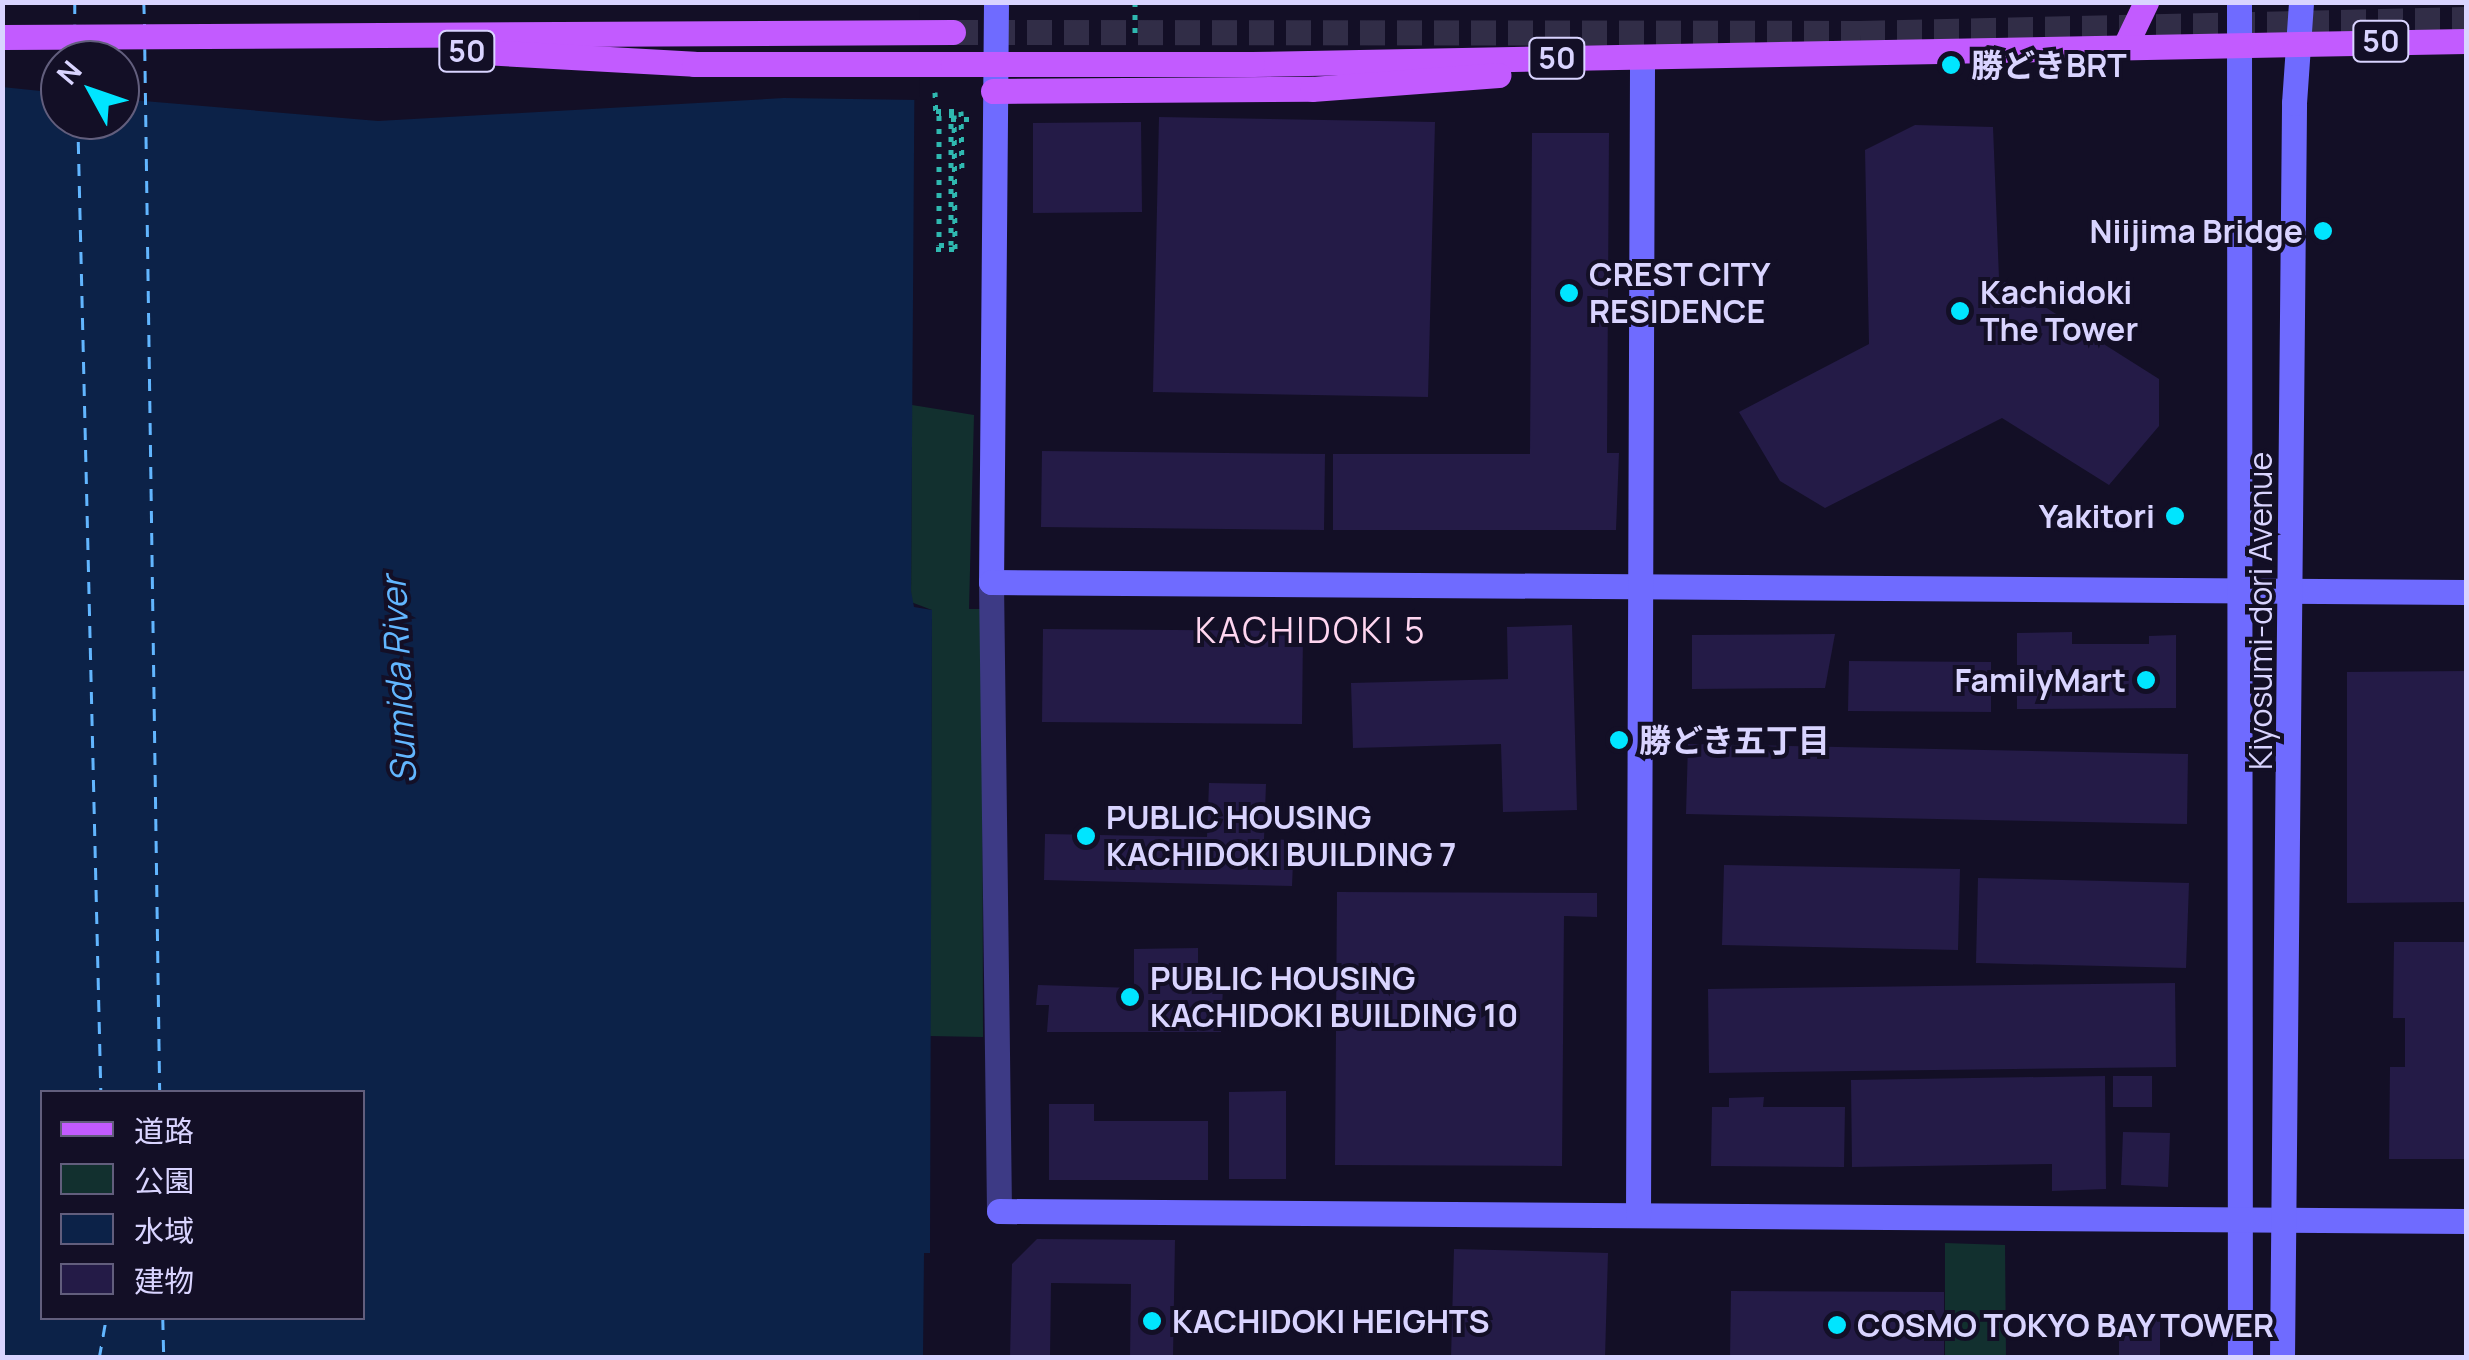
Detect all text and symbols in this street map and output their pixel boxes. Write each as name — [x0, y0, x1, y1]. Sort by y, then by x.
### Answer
road number: 50 — [2351, 16, 2411, 66]
road number: 50 — [437, 26, 497, 76]
road number: 50 — [1527, 33, 1587, 83]
north arrow — [40, 40, 140, 140]
place label: 勝どきBRT — [1971, 46, 2128, 84]
text: N — [48, 52, 90, 92]
marker: 勝どきBRT — [1940, 54, 1962, 76]
place label: Niijima Bridge — [2090, 212, 2303, 250]
marker: Niijima Bridge — [2312, 220, 2334, 242]
place label: CREST CITY RESIDENCE — [1589, 256, 1772, 331]
place label: Kachidoki The Tower — [1980, 274, 2138, 349]
marker: CREST CITY RESIDENCE — [1558, 282, 1580, 304]
marker: Kachidoki The Tower — [1949, 300, 1971, 322]
street label: Kiyosumi-dori Avenue — [2241, 452, 2279, 770]
place label: Yakitori — [2039, 497, 2155, 535]
marker: Yakitori — [2164, 505, 2186, 527]
water label: Sumida River — [372, 575, 424, 785]
district label: KACHIDOKI 5 — [1195, 609, 1427, 651]
place label: FamilyMart — [1954, 661, 2126, 699]
marker: FamilyMart — [2135, 669, 2157, 691]
place label: 勝どき五丁目 — [1639, 721, 1831, 759]
marker: 勝どき五丁目 — [1608, 729, 1630, 751]
place label: PUBLIC HOUSING KACHIDOKI BUILDING 7 — [1106, 799, 1456, 874]
marker: PUBLIC HOUSING KACHIDOKI BUILDING 7 — [1075, 825, 1097, 847]
place label: PUBLIC HOUSING KACHIDOKI BUILDING 10 — [1150, 960, 1518, 1035]
marker: PUBLIC HOUSING KACHIDOKI BUILDING 10 — [1119, 986, 1141, 1008]
legend — [40, 1090, 365, 1320]
text: 道路 — [134, 1110, 194, 1151]
text: 公園 — [134, 1160, 194, 1201]
text: 水域 — [134, 1210, 194, 1251]
text: 建物 — [134, 1260, 194, 1301]
place label: KACHIDOKI HEIGHTS — [1172, 1302, 1489, 1340]
place label: COSMO TOKYO BAY TOWER — [1857, 1306, 2275, 1344]
marker: KACHIDOKI HEIGHTS — [1141, 1310, 1163, 1332]
marker: COSMO TOKYO BAY TOWER — [1826, 1314, 1848, 1336]

